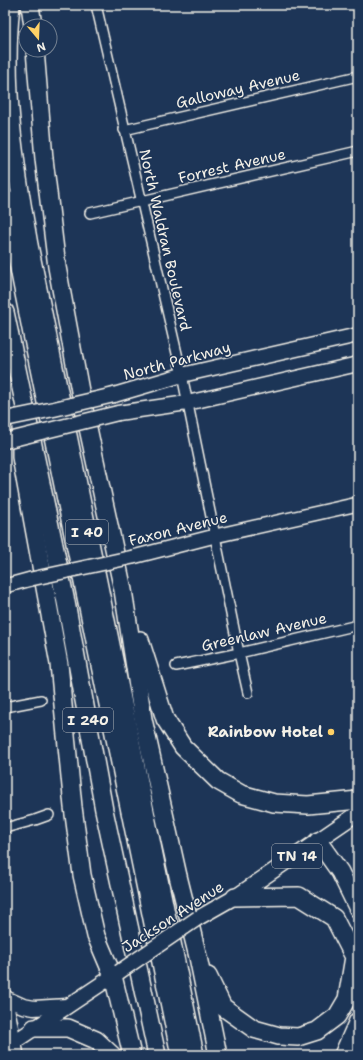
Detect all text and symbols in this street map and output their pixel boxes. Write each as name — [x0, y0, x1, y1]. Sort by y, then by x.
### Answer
north arrow — [18, 18, 58, 58]
text: N — [34, 38, 48, 56]
street label: Galloway Avenue — [174, 65, 302, 113]
street label: Forrest Avenue — [176, 144, 288, 188]
street label: North Waldran Boulevard — [134, 147, 196, 333]
street label: North Parkway — [121, 337, 233, 385]
street label: Faxon Avenue — [127, 507, 229, 551]
road number: I 40 — [66, 520, 108, 544]
street label: Greenlaw Avenue — [199, 608, 329, 656]
road number: I 240 — [63, 708, 113, 732]
place label: Rainbow Hotel — [208, 722, 323, 742]
marker: Rainbow Hotel — [326, 727, 336, 737]
road number: TN 14 — [272, 844, 322, 868]
street label: Jackson Avenue — [118, 877, 228, 957]

